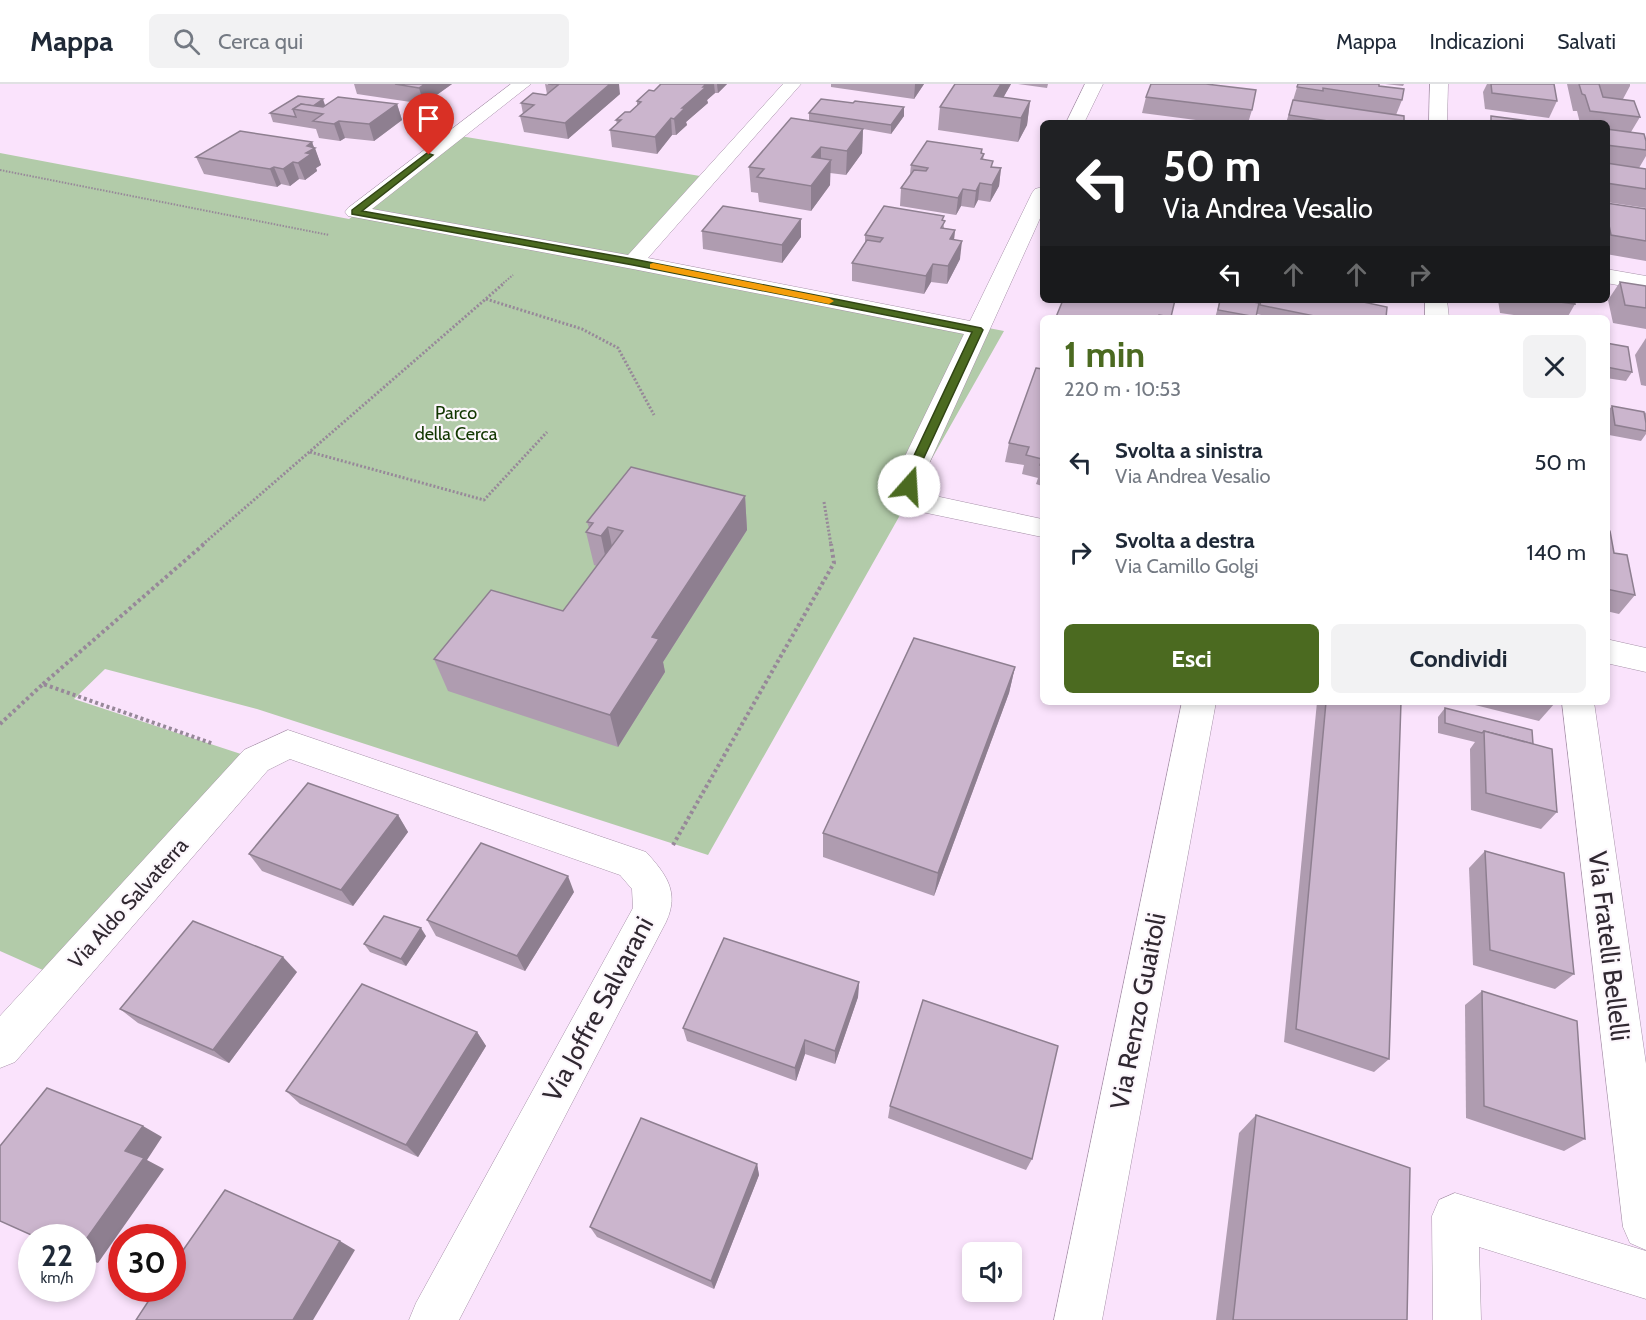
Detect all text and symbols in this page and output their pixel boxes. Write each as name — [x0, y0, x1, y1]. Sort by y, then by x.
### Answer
search box — [149, 14, 569, 68]
text: Mappa — [30, 24, 113, 58]
icon: search — [170, 25, 203, 58]
text: Cerca qui — [218, 28, 303, 55]
text: Mappa — [1336, 29, 1397, 54]
text: Indicazioni — [1430, 29, 1524, 54]
text: Salvati — [1557, 29, 1616, 54]
pin — [403, 93, 454, 155]
icon: arrive — [412, 102, 445, 135]
text: 50 m — [1163, 140, 1261, 192]
icon: left — [1064, 144, 1142, 222]
text: Via Andrea Vesalio — [1163, 192, 1373, 225]
icon: left — [1214, 258, 1247, 291]
icon: ahead — [1277, 258, 1310, 291]
icon: ahead — [1340, 258, 1373, 291]
icon: right — [1403, 258, 1436, 291]
text: 1 min — [1064, 332, 1145, 376]
button: close — [1523, 335, 1586, 398]
text: 220 m · 10:53 — [1064, 377, 1181, 401]
park label: Parco della Cerca — [415, 402, 498, 445]
text: Svolta a sinistra — [1115, 437, 1263, 464]
icon: left — [1064, 446, 1097, 479]
text: 50 m — [1534, 449, 1586, 476]
position arrow — [877, 454, 941, 518]
text: Via Andrea Vesalio — [1115, 464, 1271, 488]
text: Svolta a destra — [1115, 527, 1255, 554]
icon: right — [1064, 536, 1097, 569]
text: 140 m — [1527, 539, 1586, 566]
text: Via Camillo Golgi — [1115, 554, 1259, 578]
button: Esci — [1064, 624, 1319, 693]
button: Condividi — [1331, 624, 1586, 693]
street label: Via Aldo Salvaterra — [63, 833, 193, 973]
street label: Via Fratelli Bellelli — [1581, 849, 1637, 1043]
street label: Via Renzo Guaitoli — [1103, 910, 1173, 1112]
street label: Via Joffre Salvarani — [536, 911, 660, 1107]
speed limit sign: 30 — [108, 1224, 186, 1302]
text: 22 — [41, 1237, 73, 1274]
map controls — [962, 1242, 1022, 1302]
button: sound — [962, 1242, 1022, 1302]
text: km/h — [41, 1269, 73, 1287]

